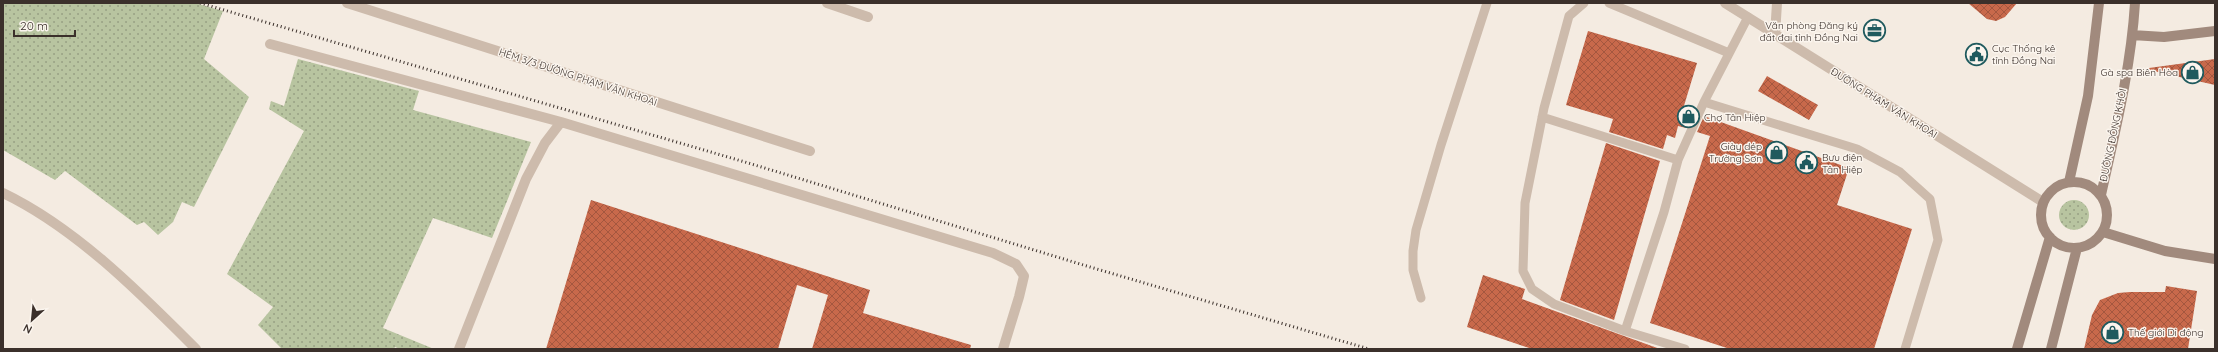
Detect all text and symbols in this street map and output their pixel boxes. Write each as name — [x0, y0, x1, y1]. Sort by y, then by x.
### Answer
scale bar — [14, 12, 75, 38]
text: 20 m — [20, 18, 48, 33]
office icon: Văn phòng Đăng ký đất đai tỉnh Đồng Nai — [1861, 18, 1887, 44]
place label: Văn phòng Đăng ký đất đai tỉnh Đồng Nai — [1760, 19, 1858, 44]
public building icon: Cục Thống kê tỉnh Đồng Nai — [1964, 41, 1990, 67]
place label: Cục Thống kê tỉnh Đồng Nai — [1992, 42, 2056, 67]
street label: HẺM 3/3 ĐƯỜNG PHẠM VĂN KHOAI — [497, 45, 659, 109]
shop icon: Gà spa Biên Hòa — [2180, 59, 2206, 85]
street label: ĐƯỜNG PHẠM VĂN KHOAI — [1828, 65, 1940, 141]
place label: Gà spa Biên Hòa — [2100, 66, 2178, 79]
street label: ĐƯỜNG ĐỒNG KHỞI — [2097, 87, 2129, 183]
shop icon: Chợ Tân Hiệp — [1676, 104, 1702, 130]
place label: Chợ Tân Hiệp — [1704, 111, 1766, 124]
shop icon: Giày dép Trường Sơn — [1764, 139, 1790, 165]
place label: Giày dép Trường Sơn — [1709, 140, 1762, 165]
public building icon: Bưu điện Tân Hiệp — [1793, 150, 1819, 176]
place label: Bưu điện Tân Hiệp — [1822, 151, 1863, 176]
north arrow — [12, 300, 52, 340]
shop icon: Thế giới Di động — [2099, 319, 2125, 345]
text: N — [21, 321, 34, 337]
place label: Thế giới Di động — [2128, 326, 2204, 339]

